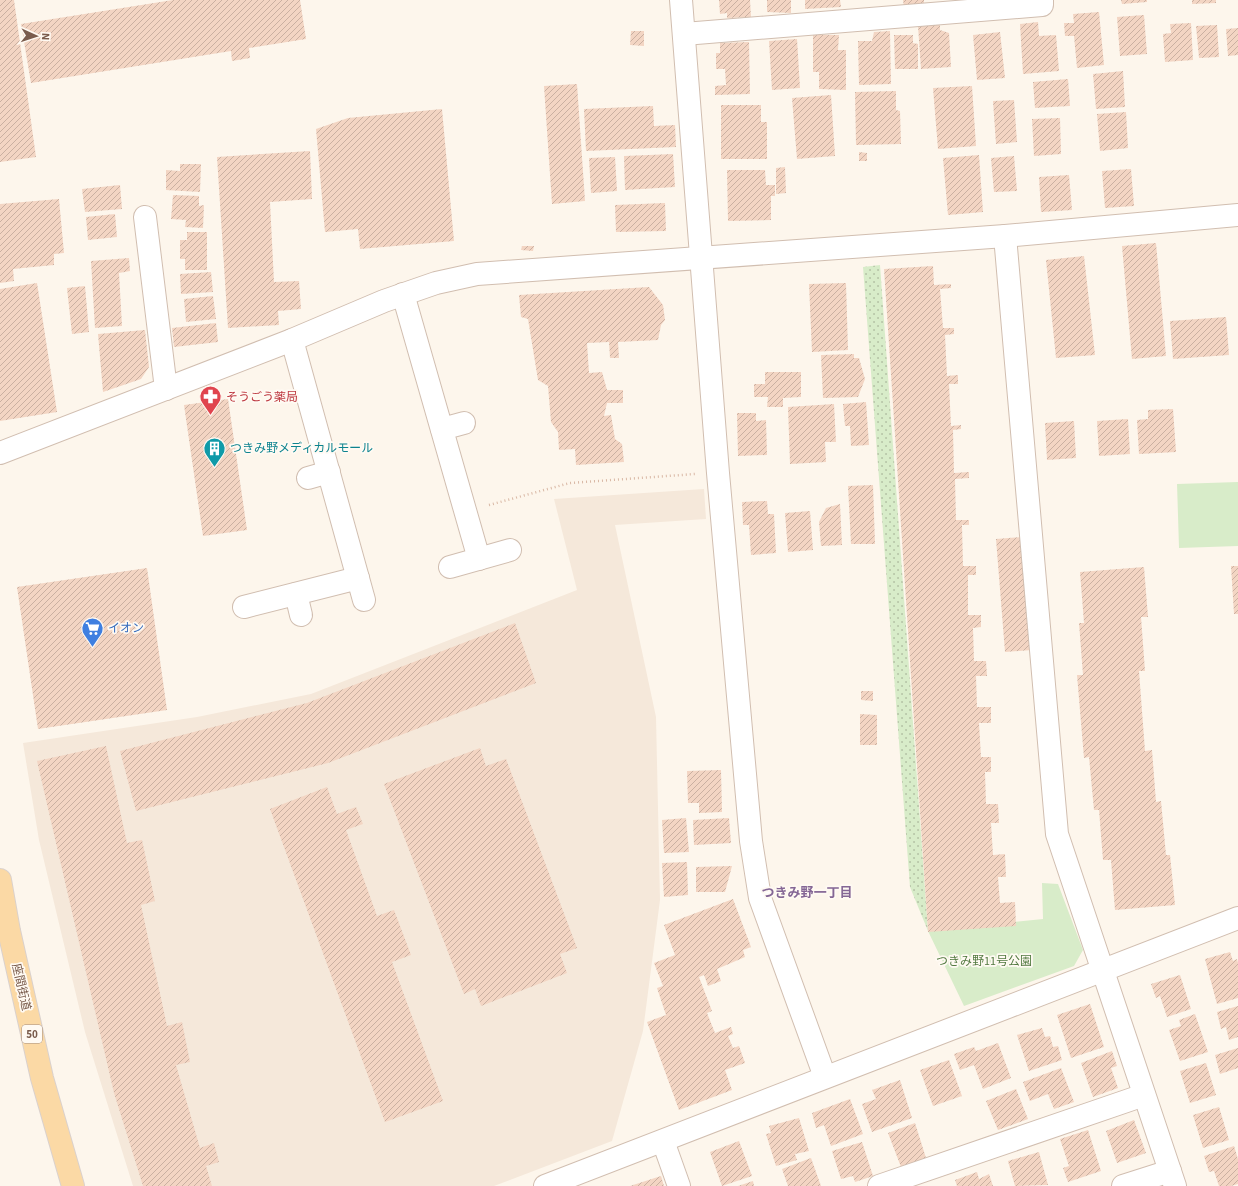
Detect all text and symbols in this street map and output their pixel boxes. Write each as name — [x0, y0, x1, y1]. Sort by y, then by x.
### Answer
north arrow — [16, 16, 56, 56]
text: N — [38, 32, 53, 41]
pharmacy icon: そうごう薬局 — [197, 384, 223, 417]
place label: そうごう薬局 — [226, 389, 298, 406]
building icon: つきみ野メディカルモール — [202, 435, 228, 468]
place label: つきみ野メディカルモール — [230, 440, 373, 457]
supermarket icon: イオン — [79, 615, 105, 648]
place label: イオン — [108, 620, 144, 637]
district label: つきみ野一丁目 — [761, 884, 853, 902]
park label: つきみ野11号公園 — [936, 953, 1032, 970]
street label: 座間街道 — [7, 962, 35, 1012]
road number: 50 — [22, 1025, 42, 1043]

